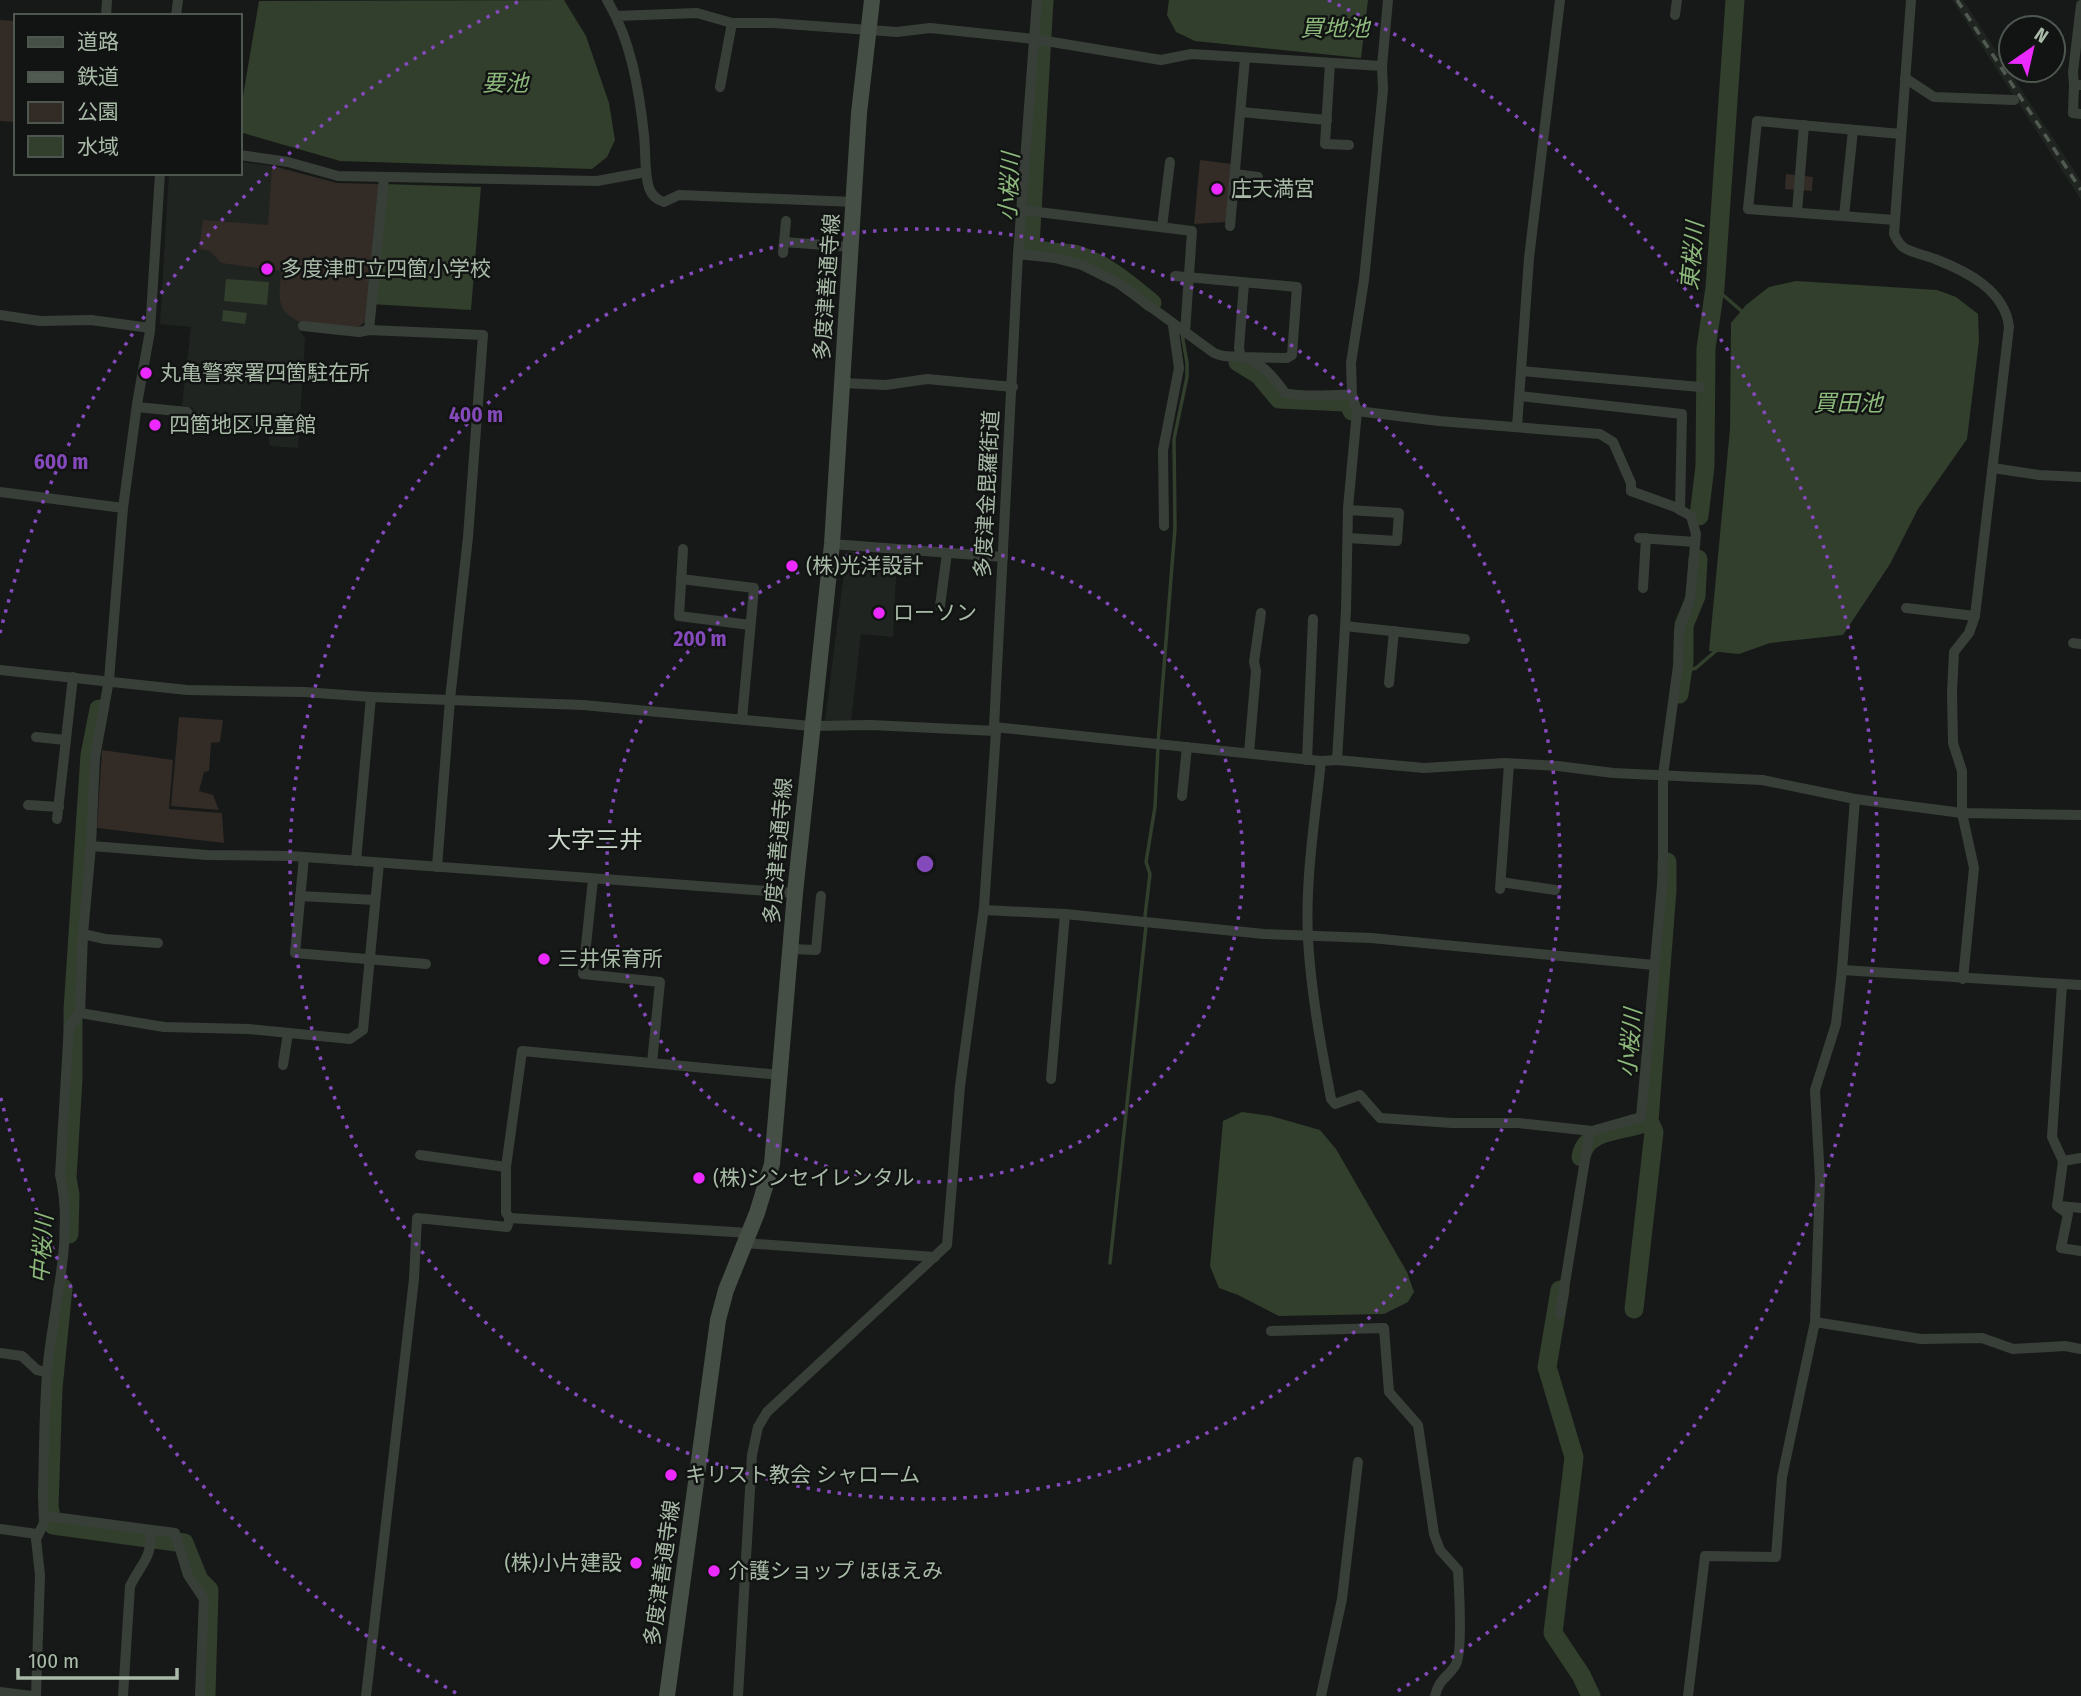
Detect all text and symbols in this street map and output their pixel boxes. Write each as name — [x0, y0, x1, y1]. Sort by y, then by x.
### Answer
legend — [14, 14, 242, 175]
water label: 買地池 — [1301, 14, 1372, 42]
north arrow — [1997, 14, 2067, 84]
text: N — [2030, 23, 2052, 48]
text: 道路 — [77, 29, 119, 55]
text: 鉄道 — [77, 64, 119, 90]
water label: 要池 — [482, 69, 530, 97]
text: 公園 — [77, 99, 119, 125]
text: 水域 — [77, 134, 119, 160]
water label: 小桜川 — [993, 149, 1025, 222]
place label: 庄天満宮 — [1231, 176, 1315, 202]
marker: 庄天満宮 — [1209, 181, 1225, 197]
street label: 多度津善通寺線 — [809, 213, 845, 361]
water label: 東桜川 — [1675, 217, 1709, 292]
place label: 多度津町立四箇小学校 — [281, 256, 491, 282]
marker: 多度津町立四箇小学校 — [259, 261, 275, 277]
place label: 丸亀警察署四箇駐在所 — [160, 360, 370, 386]
marker: 丸亀警察署四箇駐在所 — [138, 365, 154, 381]
water label: 買田池 — [1814, 389, 1885, 417]
text: 400 m — [449, 402, 503, 428]
street label: 多度津金毘羅街道 — [970, 409, 1004, 579]
place label: 四箇地区児童館 — [169, 412, 316, 438]
marker: 四箇地区児童館 — [147, 417, 163, 433]
text: 600 m — [34, 449, 88, 475]
place label: (株)光洋設計 — [806, 553, 923, 579]
marker: (株)光洋設計 — [784, 558, 800, 574]
place label: ローソン — [893, 600, 977, 626]
marker: ローソン — [871, 605, 887, 621]
text: 200 m — [672, 626, 727, 652]
street label: 多度津善通寺線 — [759, 777, 797, 925]
district label: 大字三井 — [547, 826, 643, 854]
centre of rings — [913, 852, 937, 876]
place label: 三井保育所 — [558, 946, 663, 972]
marker: 三井保育所 — [536, 951, 552, 967]
water label: 小桜川 — [1613, 1004, 1647, 1079]
place label: (株)シンセイレンタル — [713, 1165, 914, 1191]
marker: (株)シンセイレンタル — [691, 1170, 707, 1186]
water label: 中桜川 — [26, 1211, 59, 1284]
place label: キリスト教会 シャローム — [685, 1462, 920, 1488]
marker: キリスト教会 シャローム — [663, 1467, 679, 1483]
street label: 多度津善通寺線 — [639, 1498, 685, 1648]
place label: (株)小片建設 — [505, 1550, 622, 1576]
marker: (株)小片建設 — [628, 1555, 644, 1571]
place label: 介護ショップ ほほえみ — [728, 1558, 943, 1584]
marker: 介護ショップ ほほえみ — [706, 1563, 722, 1579]
scale bar — [18, 1636, 177, 1680]
text: 100 m — [28, 1648, 79, 1674]

